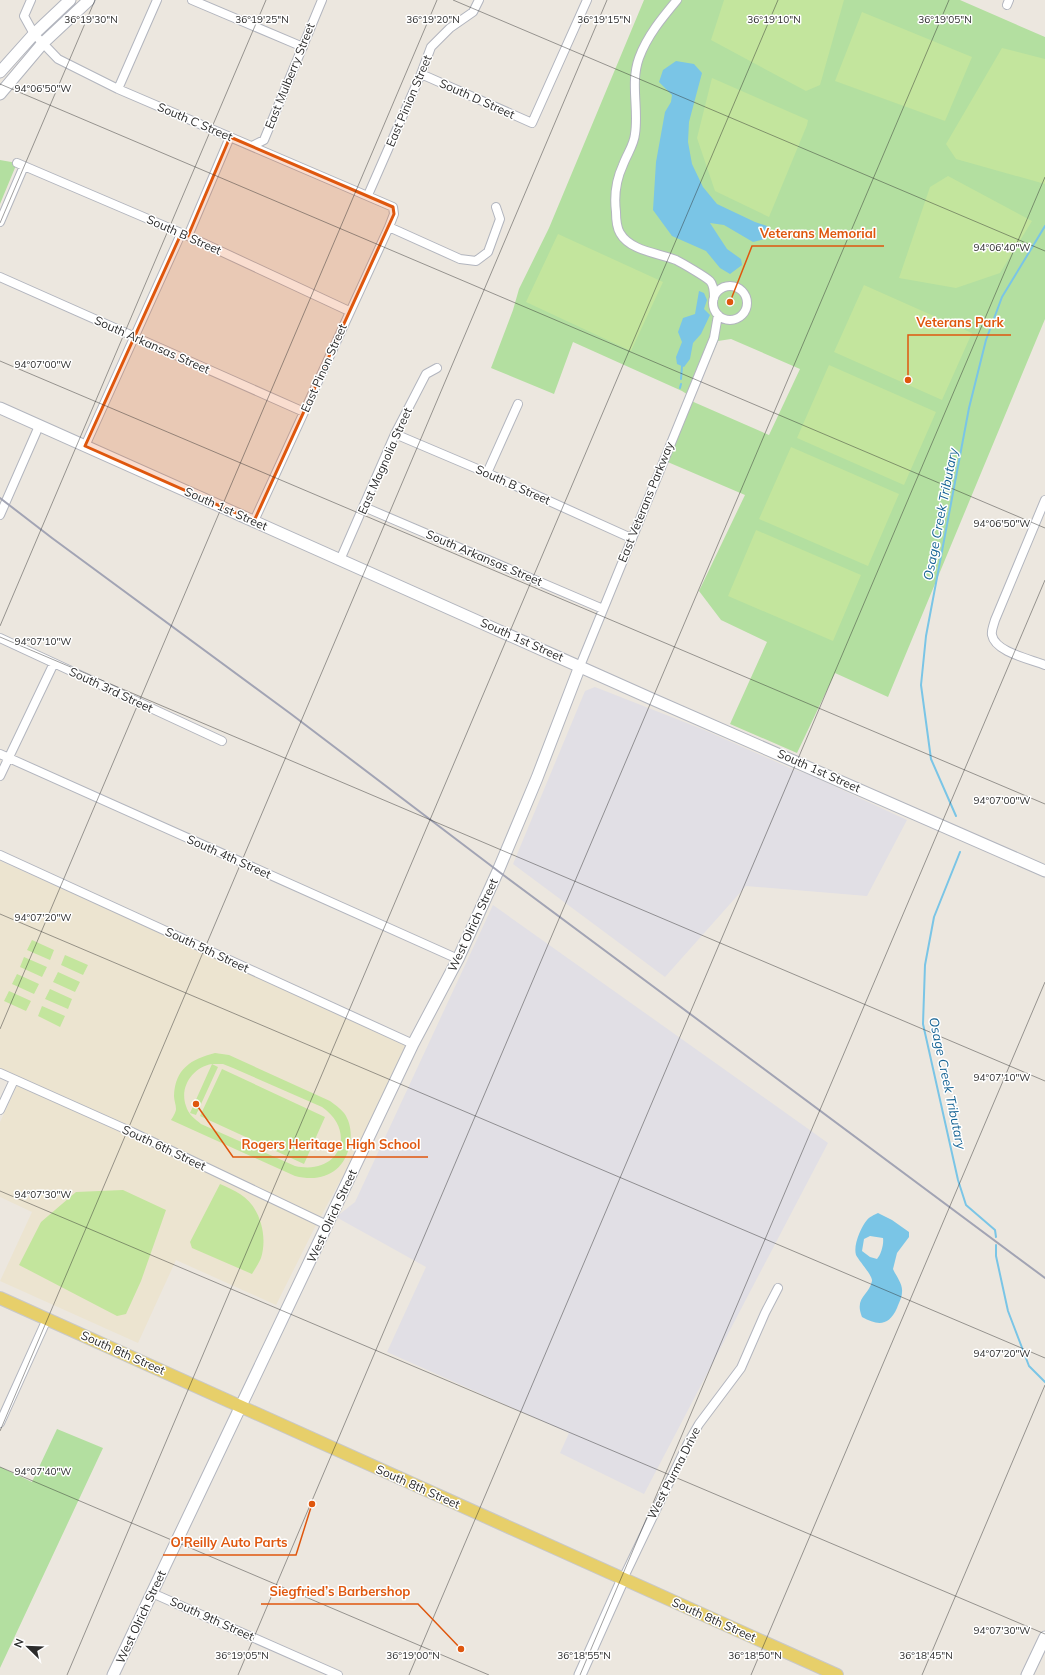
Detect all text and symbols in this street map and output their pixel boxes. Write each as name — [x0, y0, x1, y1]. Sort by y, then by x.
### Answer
text: 36°19'30"N — [64, 13, 118, 26]
text: 36°19'25"N — [235, 13, 289, 26]
text: 36°19'20"N — [406, 13, 460, 26]
text: 36°19'15"N — [577, 13, 631, 26]
text: 36°19'10"N — [747, 13, 801, 26]
text: 36°19'05"N — [918, 13, 972, 26]
street label: East Mulberry Street — [261, 21, 318, 131]
street label: East Pinion Street — [382, 53, 435, 149]
street label: South D Street — [437, 75, 517, 122]
text: 94°06'50"W — [15, 82, 71, 95]
street label: South C Street — [155, 99, 235, 144]
street label: South B Street — [145, 211, 224, 258]
callout: Veterans Memorial — [752, 221, 884, 246]
text: Veterans Memorial — [759, 225, 876, 241]
text: 94°06'40"W — [974, 241, 1030, 254]
callout: Veterans Park — [908, 310, 1011, 335]
street label: South Arkansas Street — [92, 312, 212, 377]
text: Veterans Park — [915, 314, 1004, 330]
street label: East Pinon Street — [297, 321, 350, 414]
text: 94°07'00"W — [15, 358, 71, 371]
street label: East Magnolia Street — [354, 405, 415, 516]
street label: East Veterans Parkway — [614, 439, 677, 564]
water label: Osage Creek Tributary — [919, 445, 961, 582]
street label: South B Street — [474, 461, 553, 508]
street label: South 1st Street — [182, 484, 270, 534]
text: 94°06'50"W — [974, 517, 1030, 530]
street label: South Arkansas Street — [424, 526, 544, 589]
street label: South 1st Street — [478, 615, 566, 665]
text: 94°07'10"W — [15, 635, 71, 648]
street label: South 3rd Street — [67, 664, 155, 715]
street label: South 1st Street — [775, 746, 863, 796]
text: 94°07'00"W — [974, 794, 1030, 807]
street label: South 4th Street — [185, 831, 274, 882]
street label: West Olrich Street — [444, 876, 501, 974]
text: 94°07'20"W — [15, 911, 71, 924]
street label: South 5th Street — [163, 924, 251, 975]
water label: Osage Creek Tributary — [926, 1015, 970, 1152]
text: 94°07'10"W — [974, 1071, 1030, 1084]
street label: South 6th Street — [120, 1122, 208, 1173]
callout: Rogers Heritage High School — [233, 1132, 428, 1157]
text: Rogers Heritage High School — [242, 1136, 420, 1152]
street label: West Olrich Street — [303, 1167, 360, 1265]
text: 94°07'30"W — [15, 1188, 71, 1201]
street label: South 8th Street — [79, 1327, 168, 1378]
text: 94°07'20"W — [974, 1347, 1030, 1360]
street label: West Purma Drive — [644, 1424, 703, 1521]
street label: South 8th Street — [374, 1461, 463, 1512]
text: 94°07'40"W — [15, 1465, 71, 1478]
callout: O'Reilly Auto Parts — [163, 1530, 296, 1555]
text: O'Reilly Auto Parts — [170, 1534, 288, 1551]
street label: West Olrich Street — [112, 1568, 169, 1666]
callout: Siegfried’s Barbershop — [261, 1579, 418, 1604]
text: Siegfried’s Barbershop — [270, 1583, 410, 1599]
street label: South 9th Street — [168, 1593, 257, 1644]
street label: South 8th Street — [670, 1594, 759, 1645]
text: 94°07'30"W — [974, 1624, 1030, 1637]
north arrow — [8, 1627, 48, 1667]
text: N — [11, 1637, 27, 1650]
text: 36°19'05"N — [215, 1649, 269, 1662]
text: 36°19'00"N — [386, 1649, 440, 1662]
text: 36°18'55"N — [557, 1649, 611, 1662]
text: 36°18'50"N — [728, 1649, 782, 1662]
text: 36°18'45"N — [899, 1649, 953, 1662]

